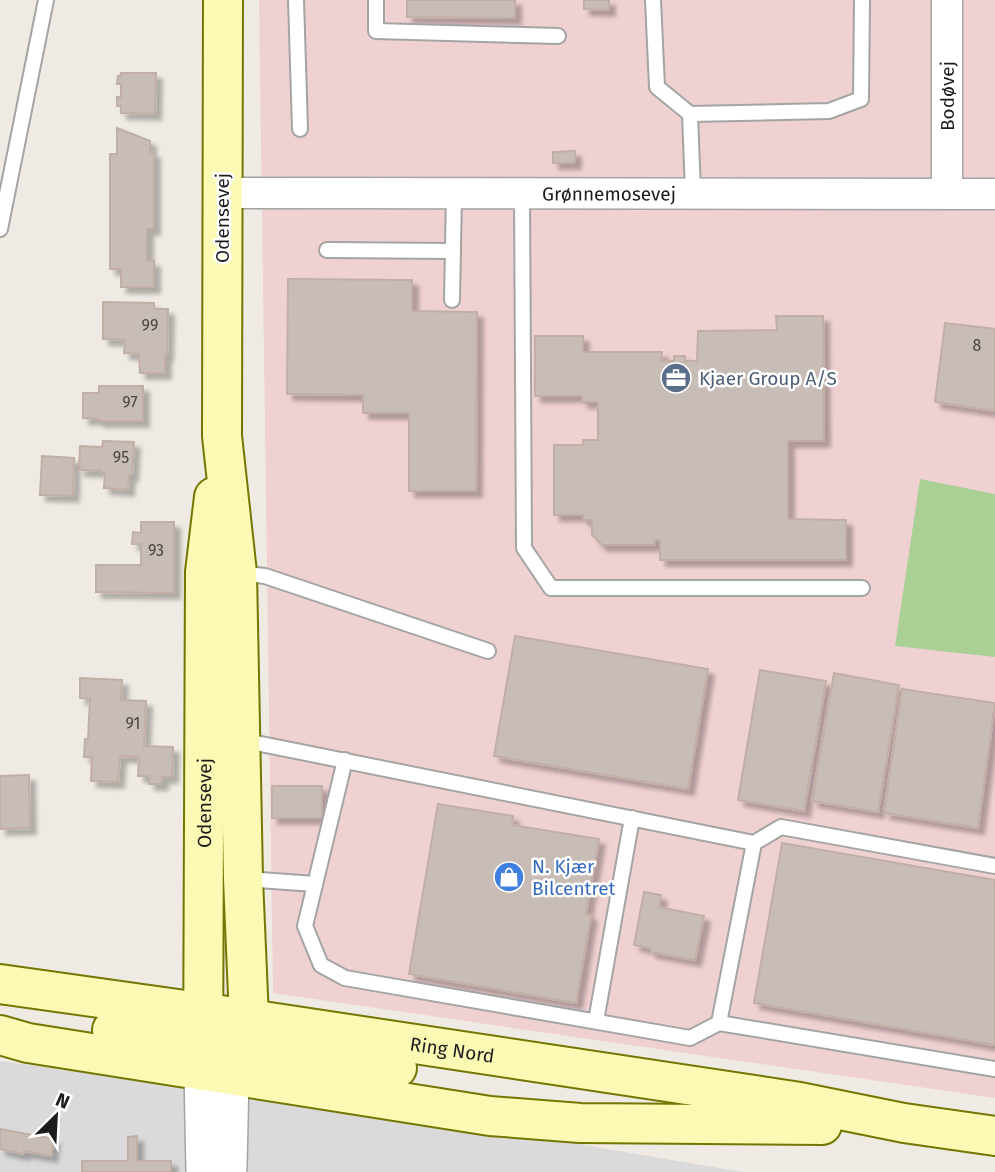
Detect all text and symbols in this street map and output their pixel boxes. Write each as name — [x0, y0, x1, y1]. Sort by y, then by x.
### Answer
street label: Bodøvej — [936, 61, 959, 131]
street label: Odensevej — [211, 173, 234, 263]
street label: Grønnemosevej — [542, 182, 676, 205]
house number: 99 — [142, 316, 158, 335]
house number: 8 — [973, 336, 982, 355]
office icon: Kjaer Group A/S — [659, 361, 693, 395]
place label: Kjaer Group A/S — [699, 367, 837, 390]
house number: 97 — [122, 393, 138, 412]
house number: 95 — [113, 448, 129, 467]
house number: 93 — [148, 541, 164, 560]
house number: 91 — [125, 714, 141, 733]
street label: Odensevej — [192, 758, 216, 848]
place label: N. Kjær Bilcentret — [532, 855, 616, 900]
shop icon: N. Kjær Bilcentret — [492, 860, 526, 894]
street label: Ring Nord — [408, 1032, 496, 1067]
north arrow — [21, 1081, 91, 1151]
text: N — [52, 1088, 73, 1114]

